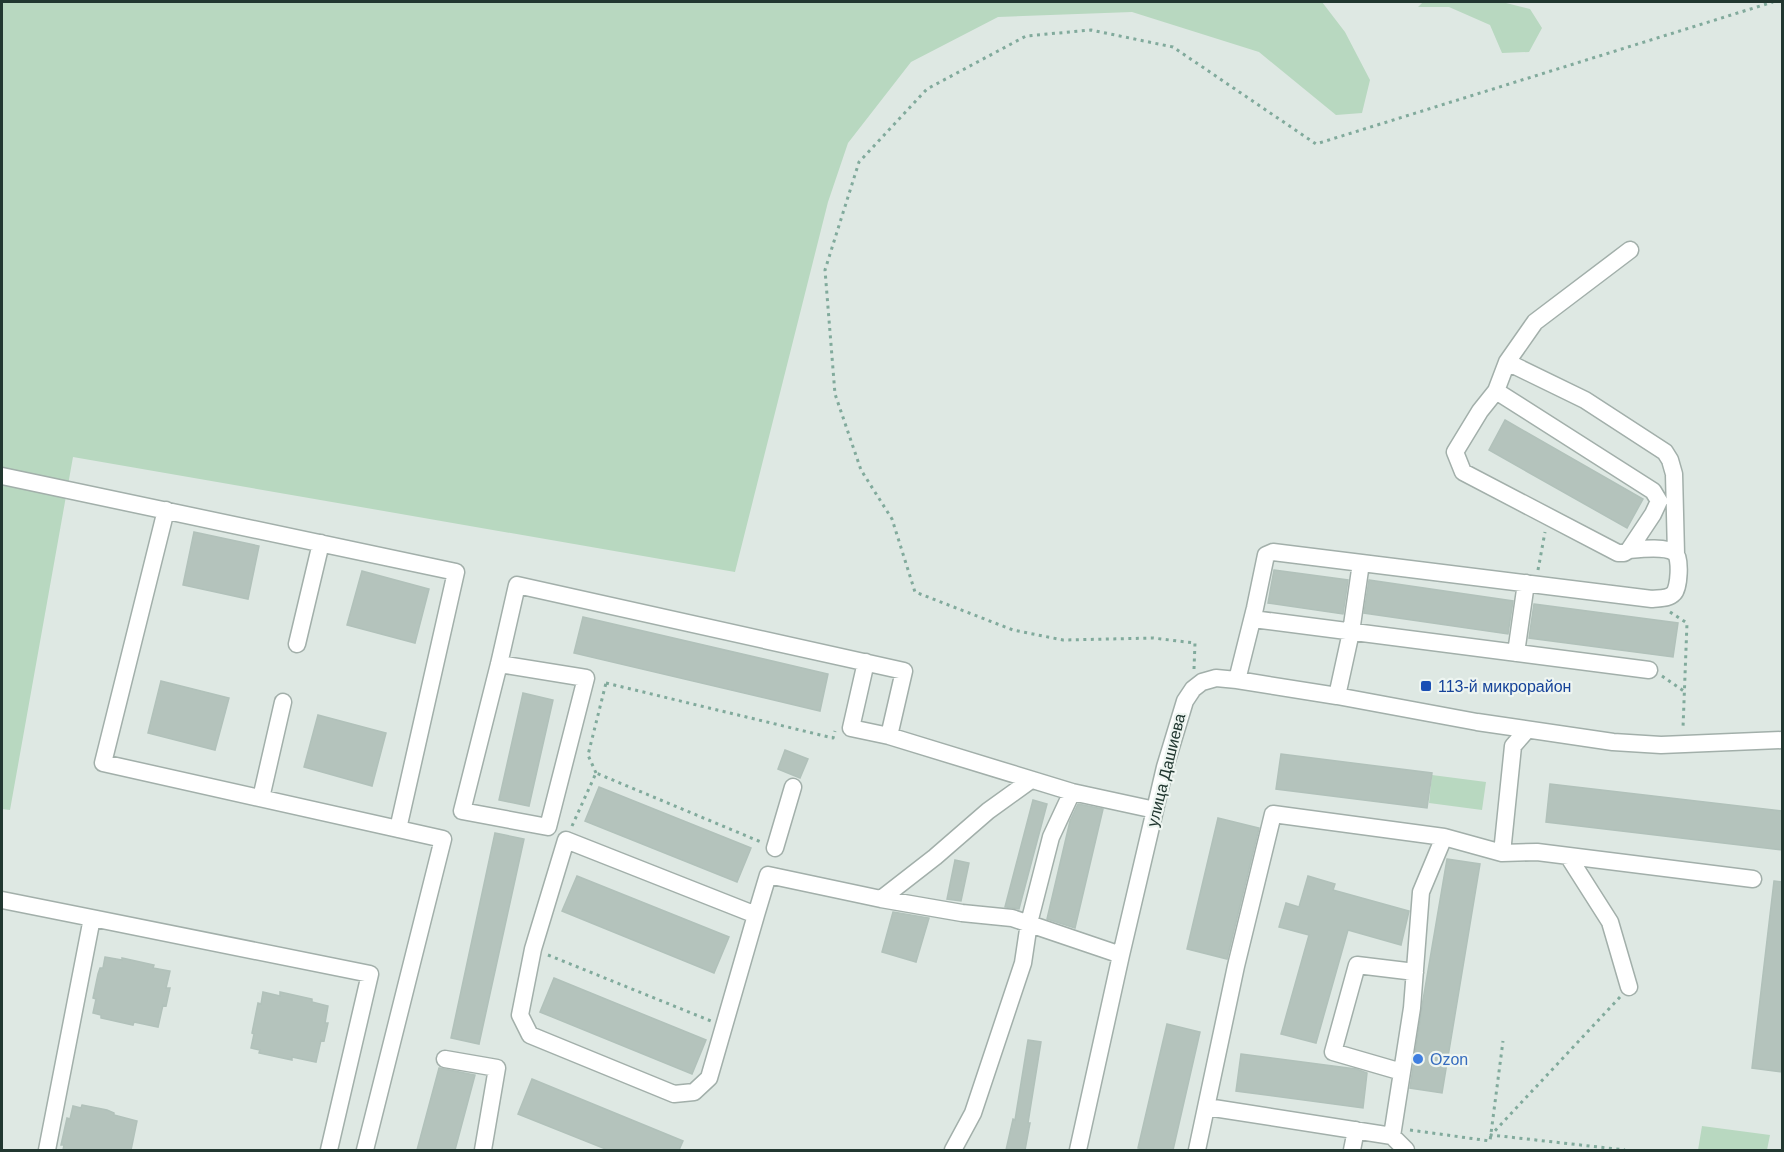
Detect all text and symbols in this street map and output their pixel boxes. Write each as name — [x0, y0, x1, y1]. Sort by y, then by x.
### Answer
place label: 113-й микрорайон — [1438, 678, 1571, 695]
marker: 113-й микрорайон — [1419, 679, 1433, 693]
street label: улица Дашиева — [1144, 712, 1188, 828]
place label: Ozon — [1430, 1051, 1468, 1068]
marker: Ozon — [1411, 1052, 1425, 1066]

